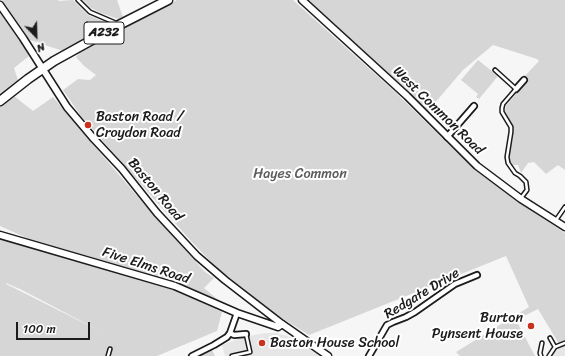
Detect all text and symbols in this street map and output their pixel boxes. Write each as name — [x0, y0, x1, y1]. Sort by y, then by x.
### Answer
north arrow — [16, 16, 56, 56]
road number: A232 — [84, 22, 124, 44]
text: N — [34, 37, 48, 58]
street label: West Common Road — [389, 63, 487, 159]
place label: Baston Road / Croydon Road — [96, 109, 183, 142]
marker: Baston Road / Croydon Road — [83, 120, 93, 130]
street label: Baston Road — [124, 155, 186, 225]
park label: Hayes Common — [253, 166, 347, 182]
street label: Five Elms Road — [100, 244, 192, 288]
street label: Redgate Drive — [381, 265, 463, 323]
place label: Burton Pynsent House — [432, 310, 523, 342]
scale bar — [18, 314, 92, 340]
text: 100 m — [23, 318, 56, 340]
marker: Burton Pynsent House — [526, 321, 536, 331]
place label: Baston House School — [270, 335, 399, 351]
marker: Baston House School — [257, 338, 267, 348]

